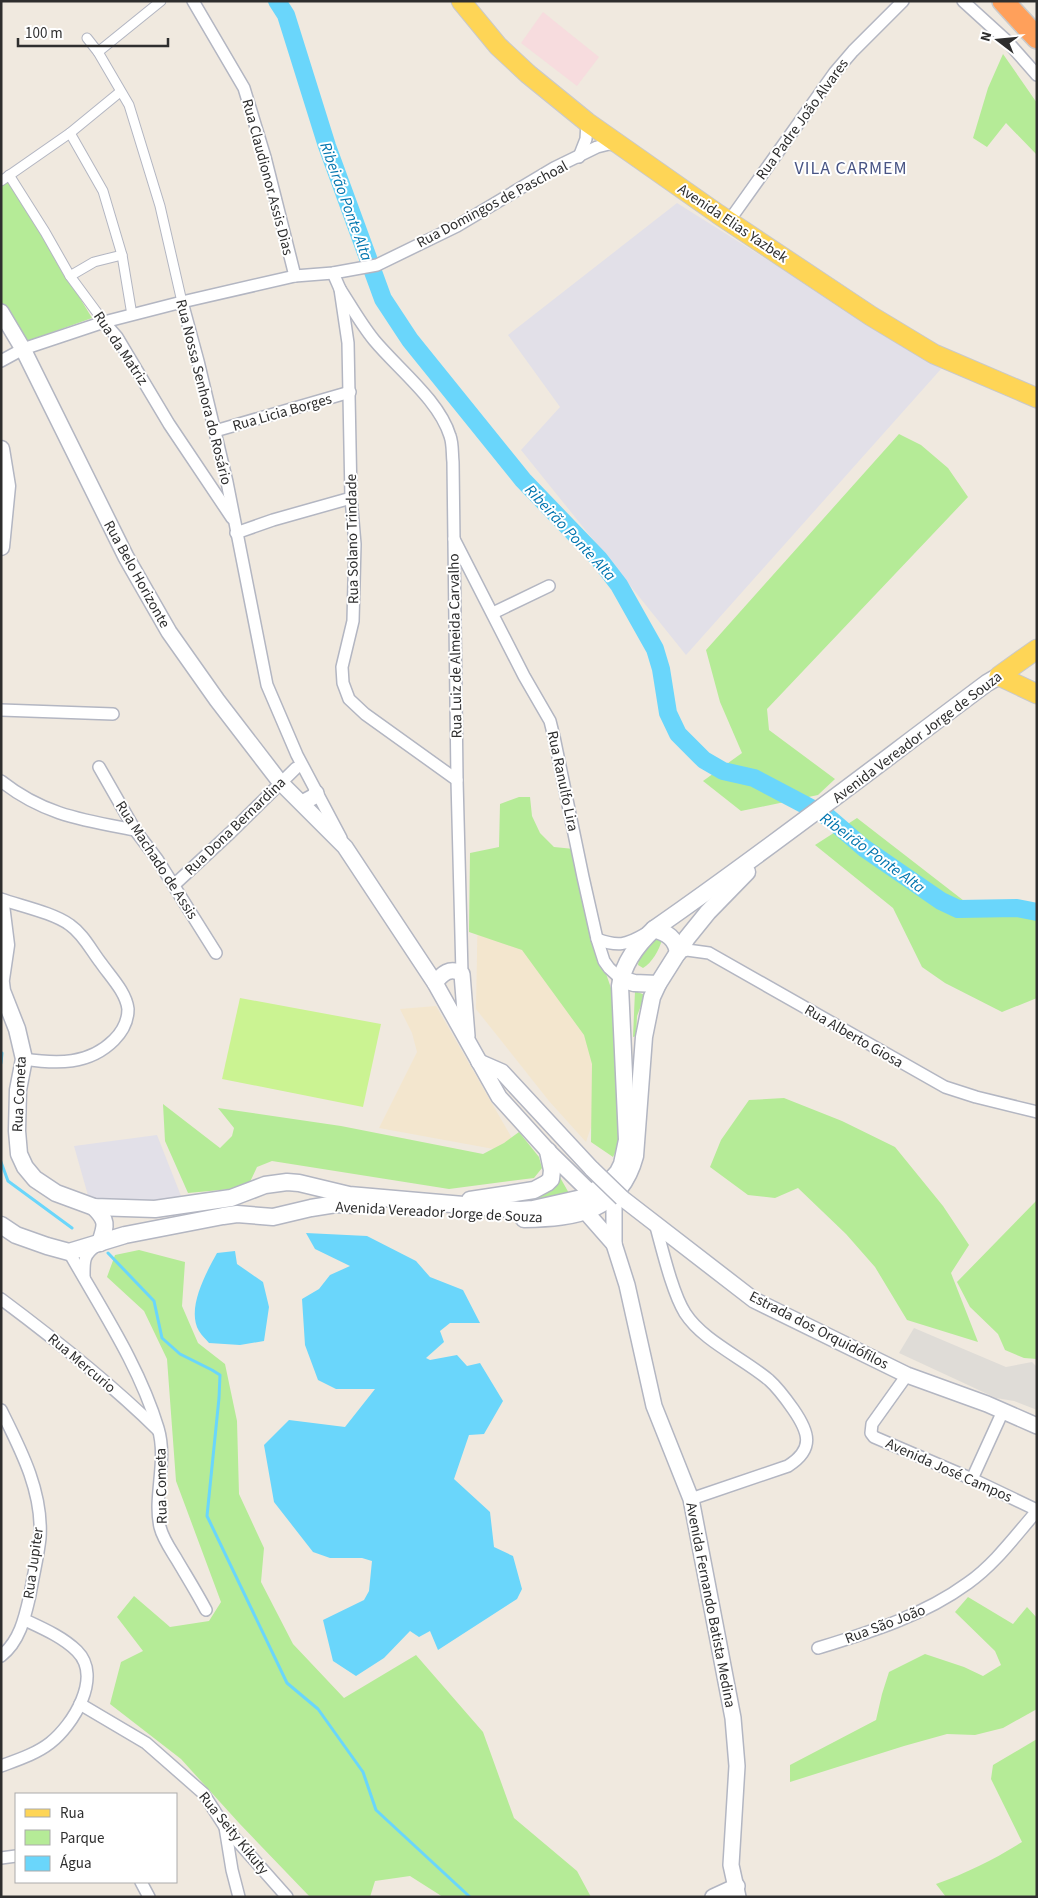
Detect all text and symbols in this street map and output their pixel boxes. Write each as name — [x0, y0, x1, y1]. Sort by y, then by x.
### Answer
scale bar — [18, 15, 168, 47]
north arrow — [973, 15, 1023, 65]
text: 100 m — [25, 23, 63, 44]
text: N — [976, 29, 997, 44]
street label: Rua Padre João Alvares — [751, 54, 854, 184]
street label: Rua Claudionor Assis Dias — [237, 97, 298, 258]
water label: Ribeirão Ponte Alta — [314, 139, 378, 264]
street label: Rua Domingos de Paschoal — [413, 156, 572, 253]
district label: VILA CARMEM — [794, 156, 908, 181]
street label: Avenida Elias Yazbek — [673, 179, 792, 268]
street label: Rua Nossa Senhora do Rosário — [170, 297, 237, 487]
street label: Rua da Matriz — [88, 307, 153, 389]
street label: Rua Licia Borges — [230, 388, 334, 437]
street label: Rua Solano Trindade — [341, 474, 364, 604]
water label: Ribeirão Ponte Alta — [520, 480, 621, 586]
street label: Rua Belo Horizonte — [98, 517, 175, 632]
street label: Rua Luiz de Almeida Carvalho — [443, 553, 468, 739]
street label: Avenida Vereador Jorge de Souza — [828, 667, 1006, 808]
street label: Rua Ranulfo Lira — [542, 729, 583, 833]
street label: Rua Dona Bernardina — [180, 772, 291, 880]
street label: Rua Machado de Assis — [110, 797, 203, 924]
water label: Ribeirão Ponte Alta — [815, 807, 930, 899]
street label: Rua Alberto Giosa — [800, 1000, 907, 1073]
street label: Rua Cometa — [7, 1056, 32, 1133]
street label: Avenida Vereador Jorge de Souza — [335, 1197, 543, 1228]
street label: Estrada dos Orquidófilos — [745, 1286, 892, 1375]
street label: Rua Mercurio — [43, 1329, 120, 1398]
street label: Avenida José Campos — [882, 1433, 1015, 1508]
street label: Rua Cometa — [150, 1448, 173, 1524]
street label: Avenida Fernando Batista Medina — [680, 1501, 741, 1710]
street label: Rua Jupiter — [18, 1525, 49, 1600]
street label: Rua São João — [842, 1599, 929, 1649]
street label: Rua Seity Kikuty — [194, 1787, 274, 1879]
legend — [15, 1793, 178, 1883]
text: Rua — [60, 1803, 84, 1824]
text: Parque — [60, 1828, 104, 1849]
text: Água — [60, 1853, 91, 1874]

